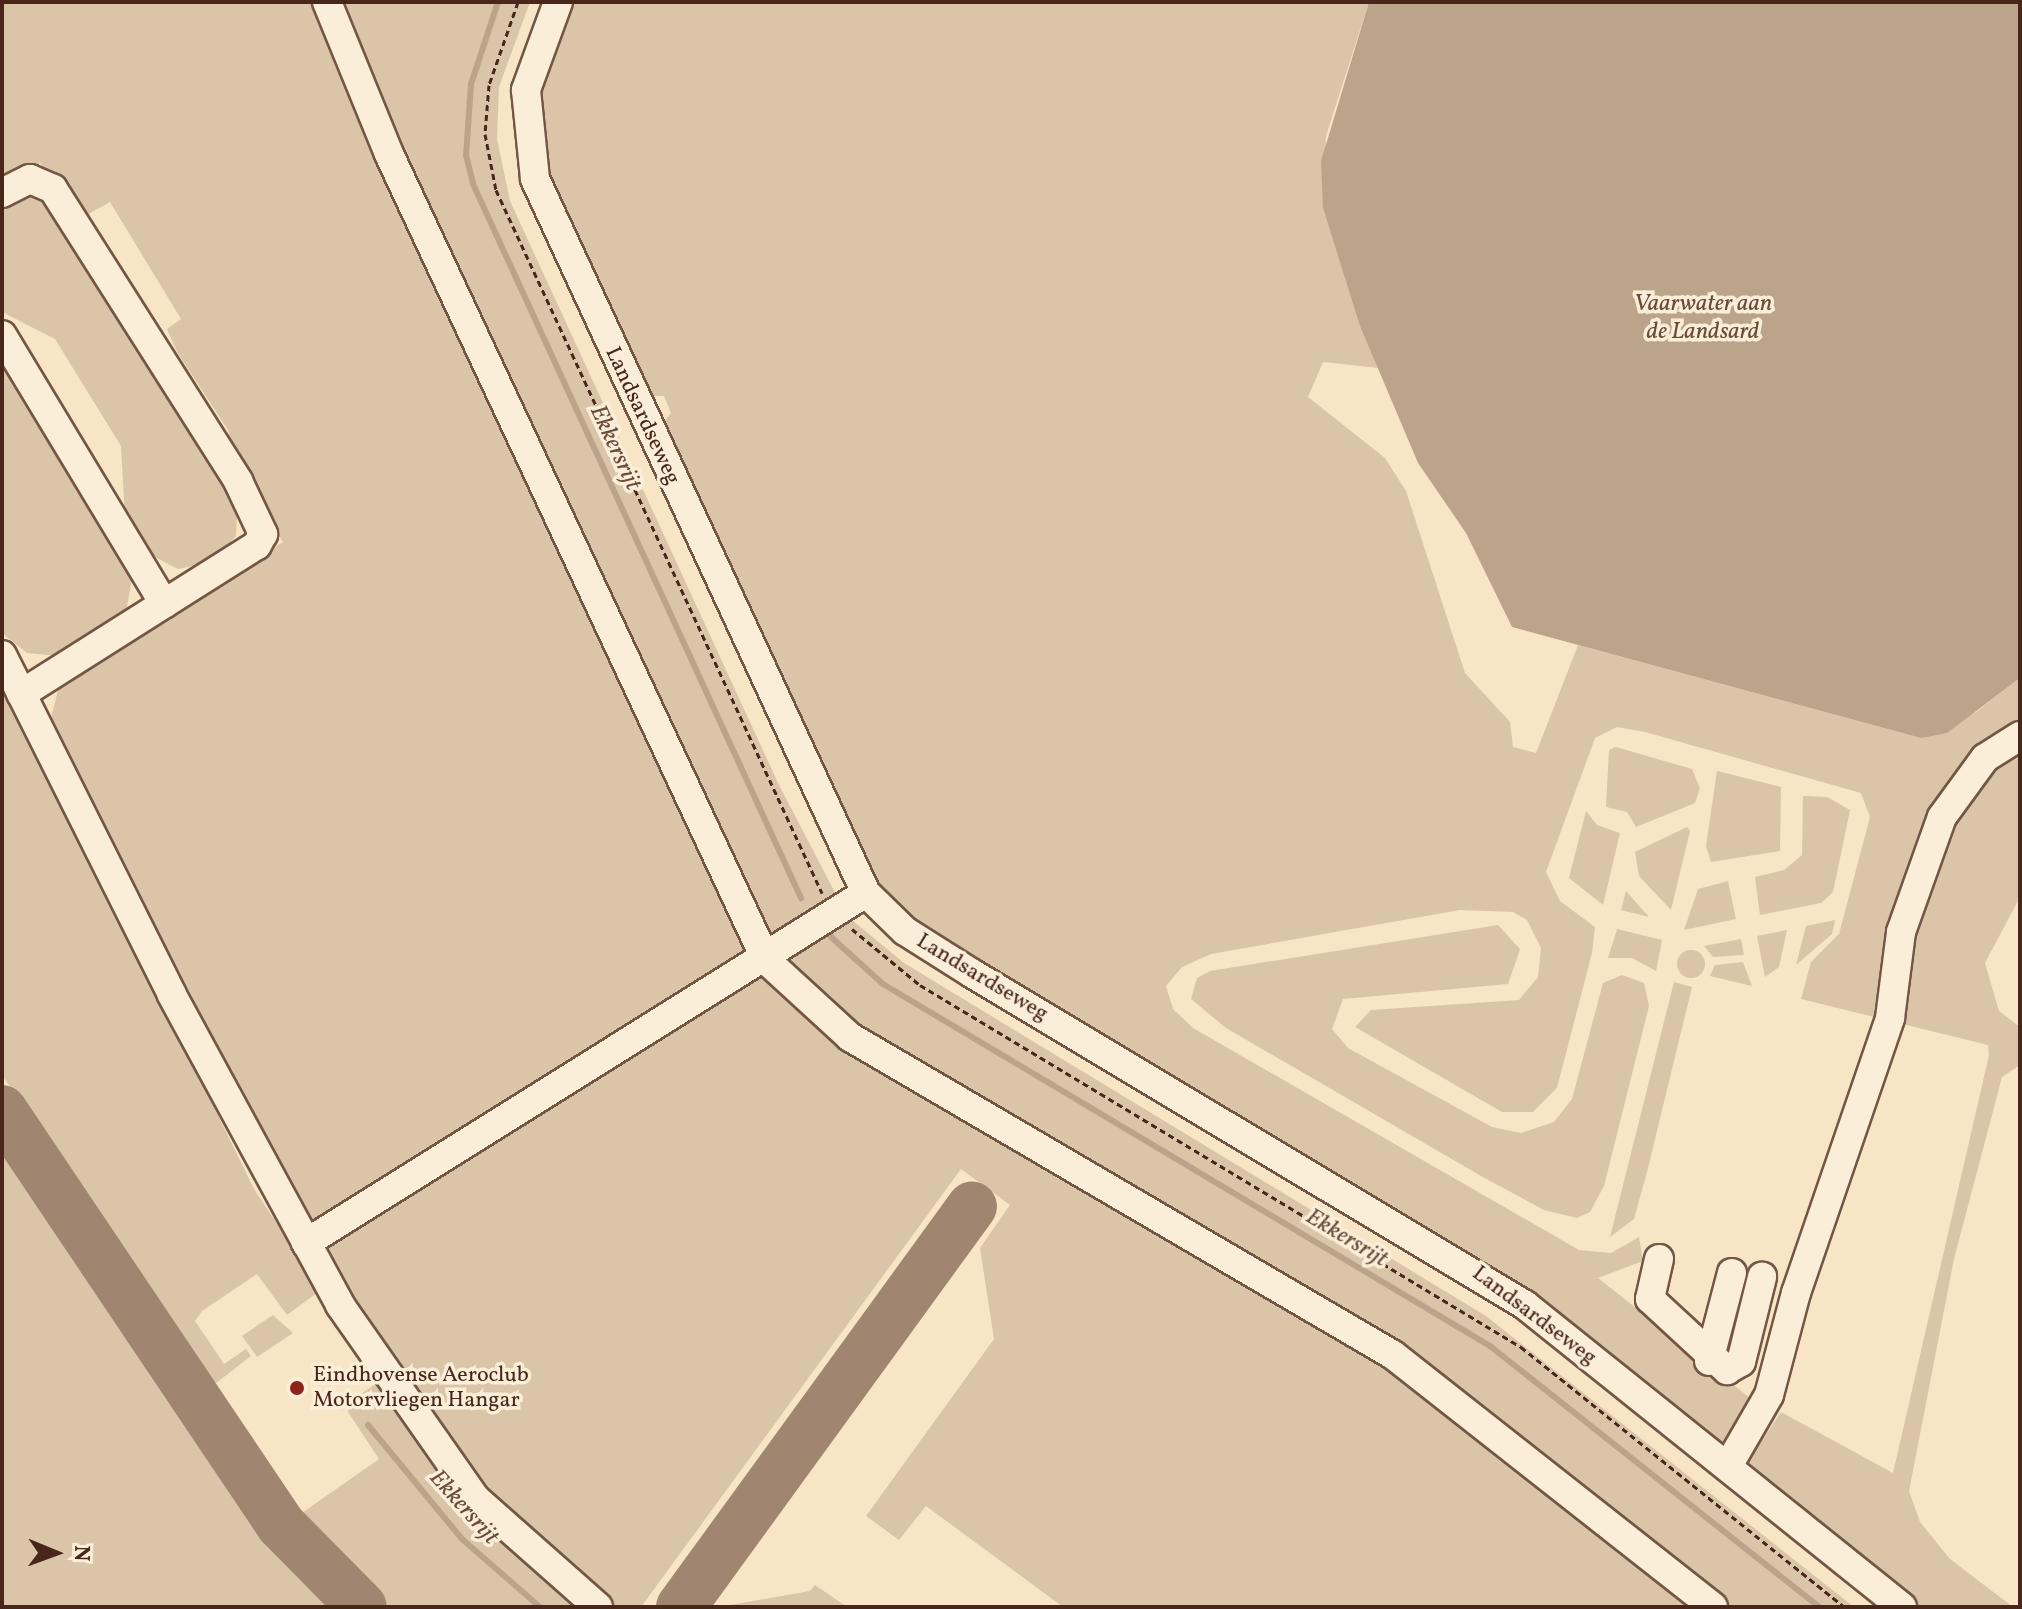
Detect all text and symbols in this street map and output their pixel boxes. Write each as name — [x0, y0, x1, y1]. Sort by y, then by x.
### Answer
water label: Vaarwater aan de Landsard — [1634, 291, 1772, 347]
street label: Landsardseweg — [599, 343, 685, 489]
water label: Ekkersrijt — [582, 401, 646, 495]
street label: Landsardseweg — [911, 928, 1053, 1028]
water label: Ekkersrijt — [1300, 1203, 1392, 1275]
street label: Landsardseweg — [1467, 1261, 1601, 1371]
place label: Eindhovense Aeroclub Motorvliegen Hangar — [313, 1362, 529, 1414]
marker: Eindhovense Aeroclub Motorvliegen Hangar — [288, 1379, 306, 1397]
water label: Ekkersrijt — [422, 1465, 504, 1551]
north arrow — [16, 1513, 96, 1593]
text: N — [65, 1545, 96, 1562]

